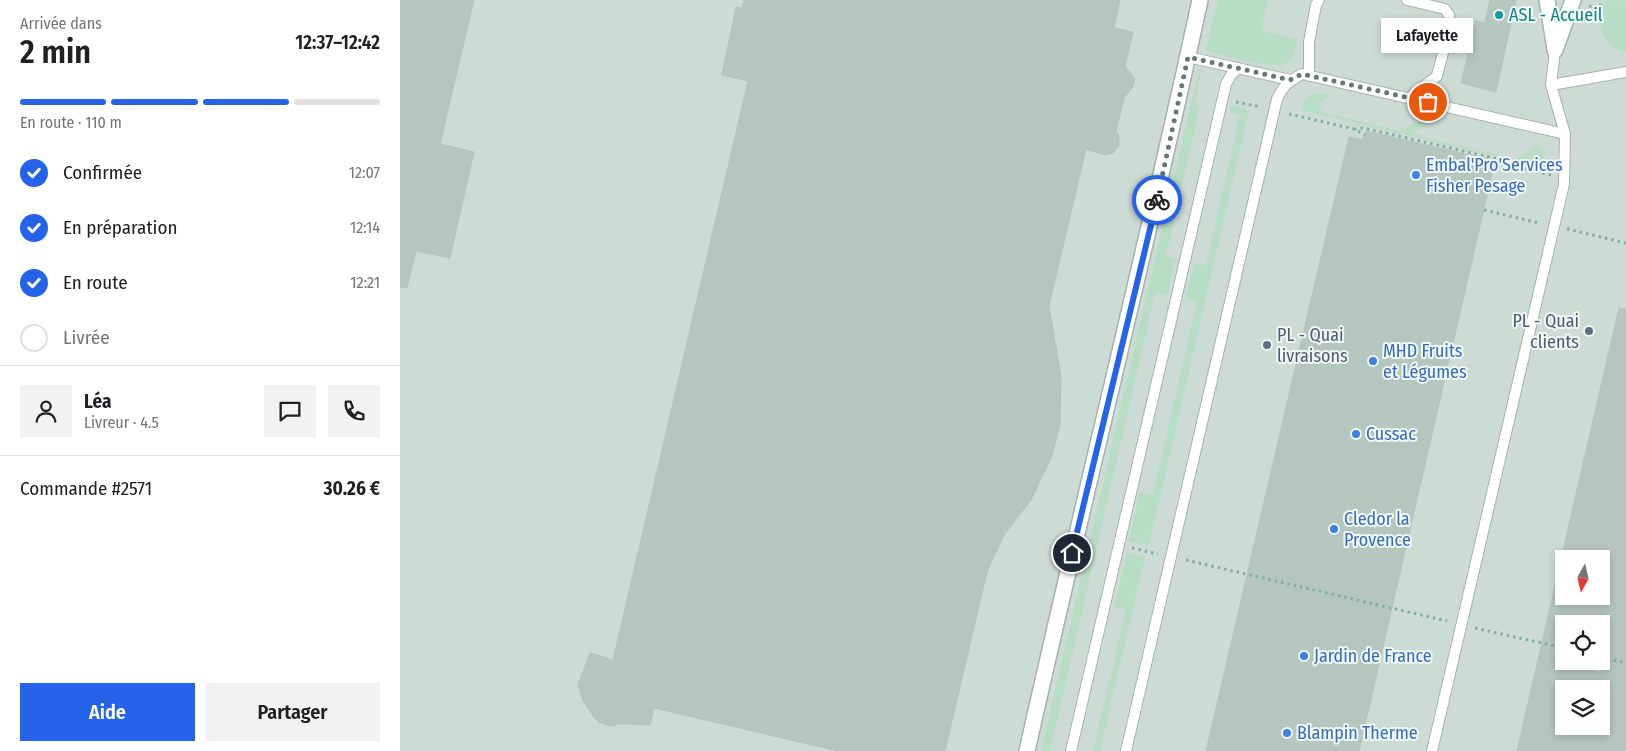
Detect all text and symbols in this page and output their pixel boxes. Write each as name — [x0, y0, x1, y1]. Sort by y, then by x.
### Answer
place label: ASL - Accueil — [1509, 4, 1603, 26]
marker: ASL - Accueil — [1493, 9, 1505, 21]
text: Arrivée dans — [20, 14, 102, 33]
callout: Lafayette — [1382, 17, 1474, 52]
text: Lafayette — [1396, 26, 1458, 45]
text: 12:37–12:42 — [295, 31, 380, 54]
text: 2 min — [20, 33, 91, 71]
pin — [1407, 81, 1449, 123]
icon: bag — [1414, 88, 1442, 116]
text: En route · 110 m — [20, 113, 122, 132]
place label: Embal'Pro'Services Fisher Pesage — [1426, 154, 1563, 197]
icon: check — [20, 159, 48, 187]
text: Confirmée — [63, 161, 142, 184]
text: 12:07 — [349, 163, 380, 182]
marker: Embal'Pro'Services Fisher Pesage — [1410, 169, 1422, 181]
courier — [1132, 175, 1182, 225]
icon: bike — [1143, 186, 1171, 214]
icon: check — [20, 214, 48, 242]
text: En préparation — [63, 216, 177, 239]
text: 12:14 — [350, 218, 380, 237]
icon: check — [20, 269, 48, 297]
text: En route — [63, 271, 128, 294]
text: 12:21 — [350, 273, 380, 292]
place label: PL - Quai clients — [1512, 310, 1579, 353]
place label: PL - Quai livraisons — [1277, 324, 1348, 367]
marker: PL - Quai clients — [1583, 325, 1595, 337]
text: Livrée — [63, 326, 110, 349]
marker: PL - Quai livraisons — [1261, 339, 1273, 351]
place label: MHD Fruits et Légumes — [1383, 340, 1467, 383]
marker: MHD Fruits et Légumes — [1367, 355, 1379, 367]
button: person — [20, 385, 72, 437]
button: chat — [264, 385, 316, 437]
button: phone — [328, 385, 380, 437]
text: Léa — [84, 390, 111, 413]
text: Livreur · 4.5 — [84, 413, 159, 432]
place label: Cussac — [1366, 423, 1416, 445]
marker: Cussac — [1350, 428, 1362, 440]
text: Commande #2571 — [20, 477, 152, 500]
text: 30.26 € — [323, 477, 380, 500]
place label: Cledor la Provence — [1344, 508, 1411, 551]
marker: Cledor la Provence — [1328, 523, 1340, 535]
pin — [1051, 532, 1093, 574]
icon: home — [1058, 539, 1086, 567]
north arrow — [1555, 550, 1610, 605]
map controls — [1555, 550, 1610, 735]
button: locate — [1555, 615, 1610, 670]
place label: Jardin de France — [1314, 645, 1432, 667]
marker: Jardin de France — [1298, 650, 1310, 662]
button: layers — [1555, 680, 1610, 735]
button: Aide — [20, 683, 195, 741]
button: Partager — [205, 683, 380, 741]
place label: Blampin Therme — [1297, 722, 1418, 744]
marker: Blampin Therme — [1281, 727, 1293, 739]

